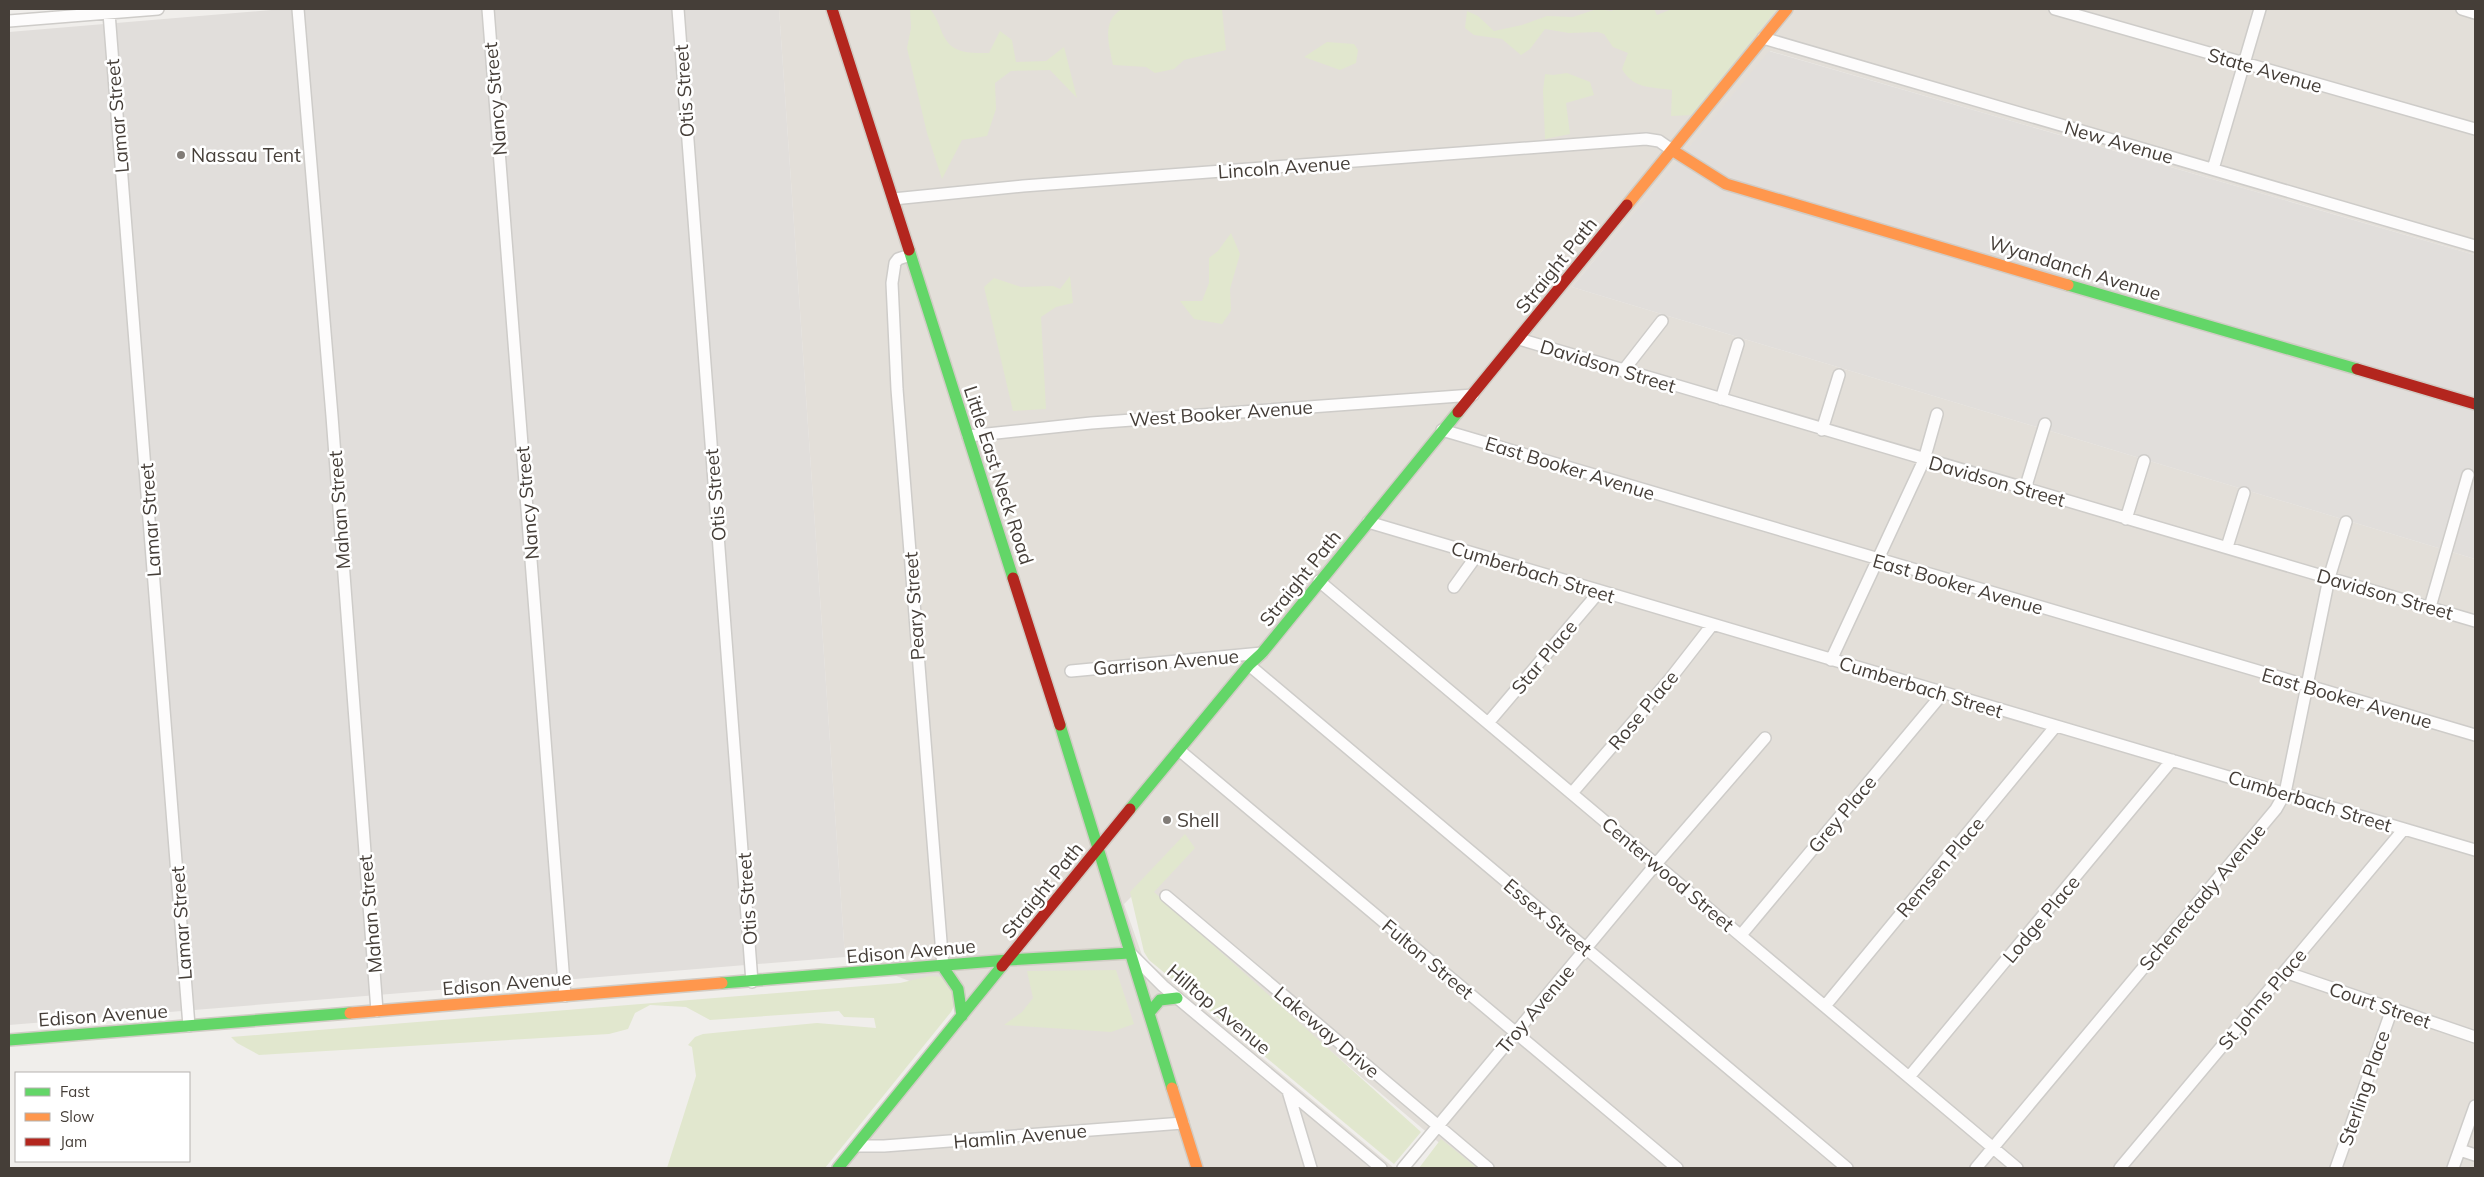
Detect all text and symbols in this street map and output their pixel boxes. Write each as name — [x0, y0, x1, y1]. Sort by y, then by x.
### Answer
street label: Nancy Street — [478, 41, 512, 157]
street label: State Avenue — [2205, 42, 2325, 98]
street label: Otis Street — [669, 44, 699, 138]
street label: Lamar Street — [100, 58, 134, 174]
street label: New Avenue — [2062, 115, 2176, 169]
place label: Nassau Tent — [191, 143, 301, 167]
marker: Nassau Tent — [175, 149, 187, 161]
street label: Lincoln Avenue — [1217, 150, 1351, 184]
street label: Straight Path — [1510, 212, 1602, 318]
street label: Wyandanch Avenue — [1986, 230, 2164, 306]
street label: Davidson Street — [1537, 334, 1679, 398]
street label: Little East Neck Road — [959, 383, 1039, 567]
street label: West Booker Avenue — [1128, 395, 1314, 431]
street label: East Booker Avenue — [1482, 431, 1658, 505]
street label: Nancy Street — [510, 445, 544, 561]
street label: Otis Street — [699, 447, 731, 542]
street label: Mahan Street — [323, 450, 355, 570]
street label: Davidson Street — [1926, 450, 2068, 512]
street label: Lamar Street — [134, 462, 166, 578]
street label: Straight Path — [1254, 525, 1346, 631]
street label: Cumberbach Street — [1448, 536, 1618, 608]
street label: East Booker Avenue — [1870, 548, 2046, 620]
street label: Peary Street — [898, 551, 930, 661]
street label: Davidson Street — [2314, 563, 2456, 625]
street label: Star Place — [1506, 615, 1582, 699]
street label: Garrison Avenue — [1092, 644, 1240, 680]
street label: Cumberbach Street — [1836, 651, 2006, 723]
street label: East Booker Avenue — [2259, 662, 2435, 734]
street label: Rose Place — [1603, 665, 1683, 755]
street label: Cumberbach Street — [2225, 765, 2395, 837]
street label: Grey Place — [1803, 770, 1881, 858]
place label: Shell — [1177, 808, 1219, 832]
street label: Centerwood Street — [1597, 812, 1739, 936]
street label: Remsen Place — [1891, 812, 1989, 922]
marker: Shell — [1161, 814, 1173, 826]
street label: Schenectady Avenue — [2134, 819, 2270, 975]
street label: Straight Path — [996, 837, 1088, 943]
street label: Otis Street — [732, 852, 762, 946]
street label: Mahan Street — [353, 853, 387, 974]
street label: Lamar Street — [165, 865, 197, 981]
street label: Lodge Place — [1997, 870, 2085, 968]
street label: Essex Street — [1499, 873, 1597, 961]
street label: Fulton Street — [1377, 914, 1479, 1004]
street label: Edison Avenue — [845, 933, 977, 969]
street label: St Johns Place — [2213, 943, 2311, 1055]
street label: Hilltop Avenue — [1162, 959, 1276, 1059]
street label: Troy Avenue — [1491, 960, 1579, 1058]
street label: Edison Avenue — [441, 965, 573, 1001]
street label: Court Street — [2326, 976, 2434, 1034]
street label: Lakeway Drive — [1269, 981, 1385, 1083]
street label: Edison Avenue — [38, 999, 168, 1031]
street label: Sterling Place — [2333, 1027, 2395, 1149]
legend — [15, 1072, 190, 1162]
text: Fast — [60, 1082, 90, 1101]
text: Slow — [60, 1107, 94, 1126]
street label: Hamlin Avenue — [952, 1118, 1088, 1154]
text: Jam — [60, 1132, 87, 1151]

